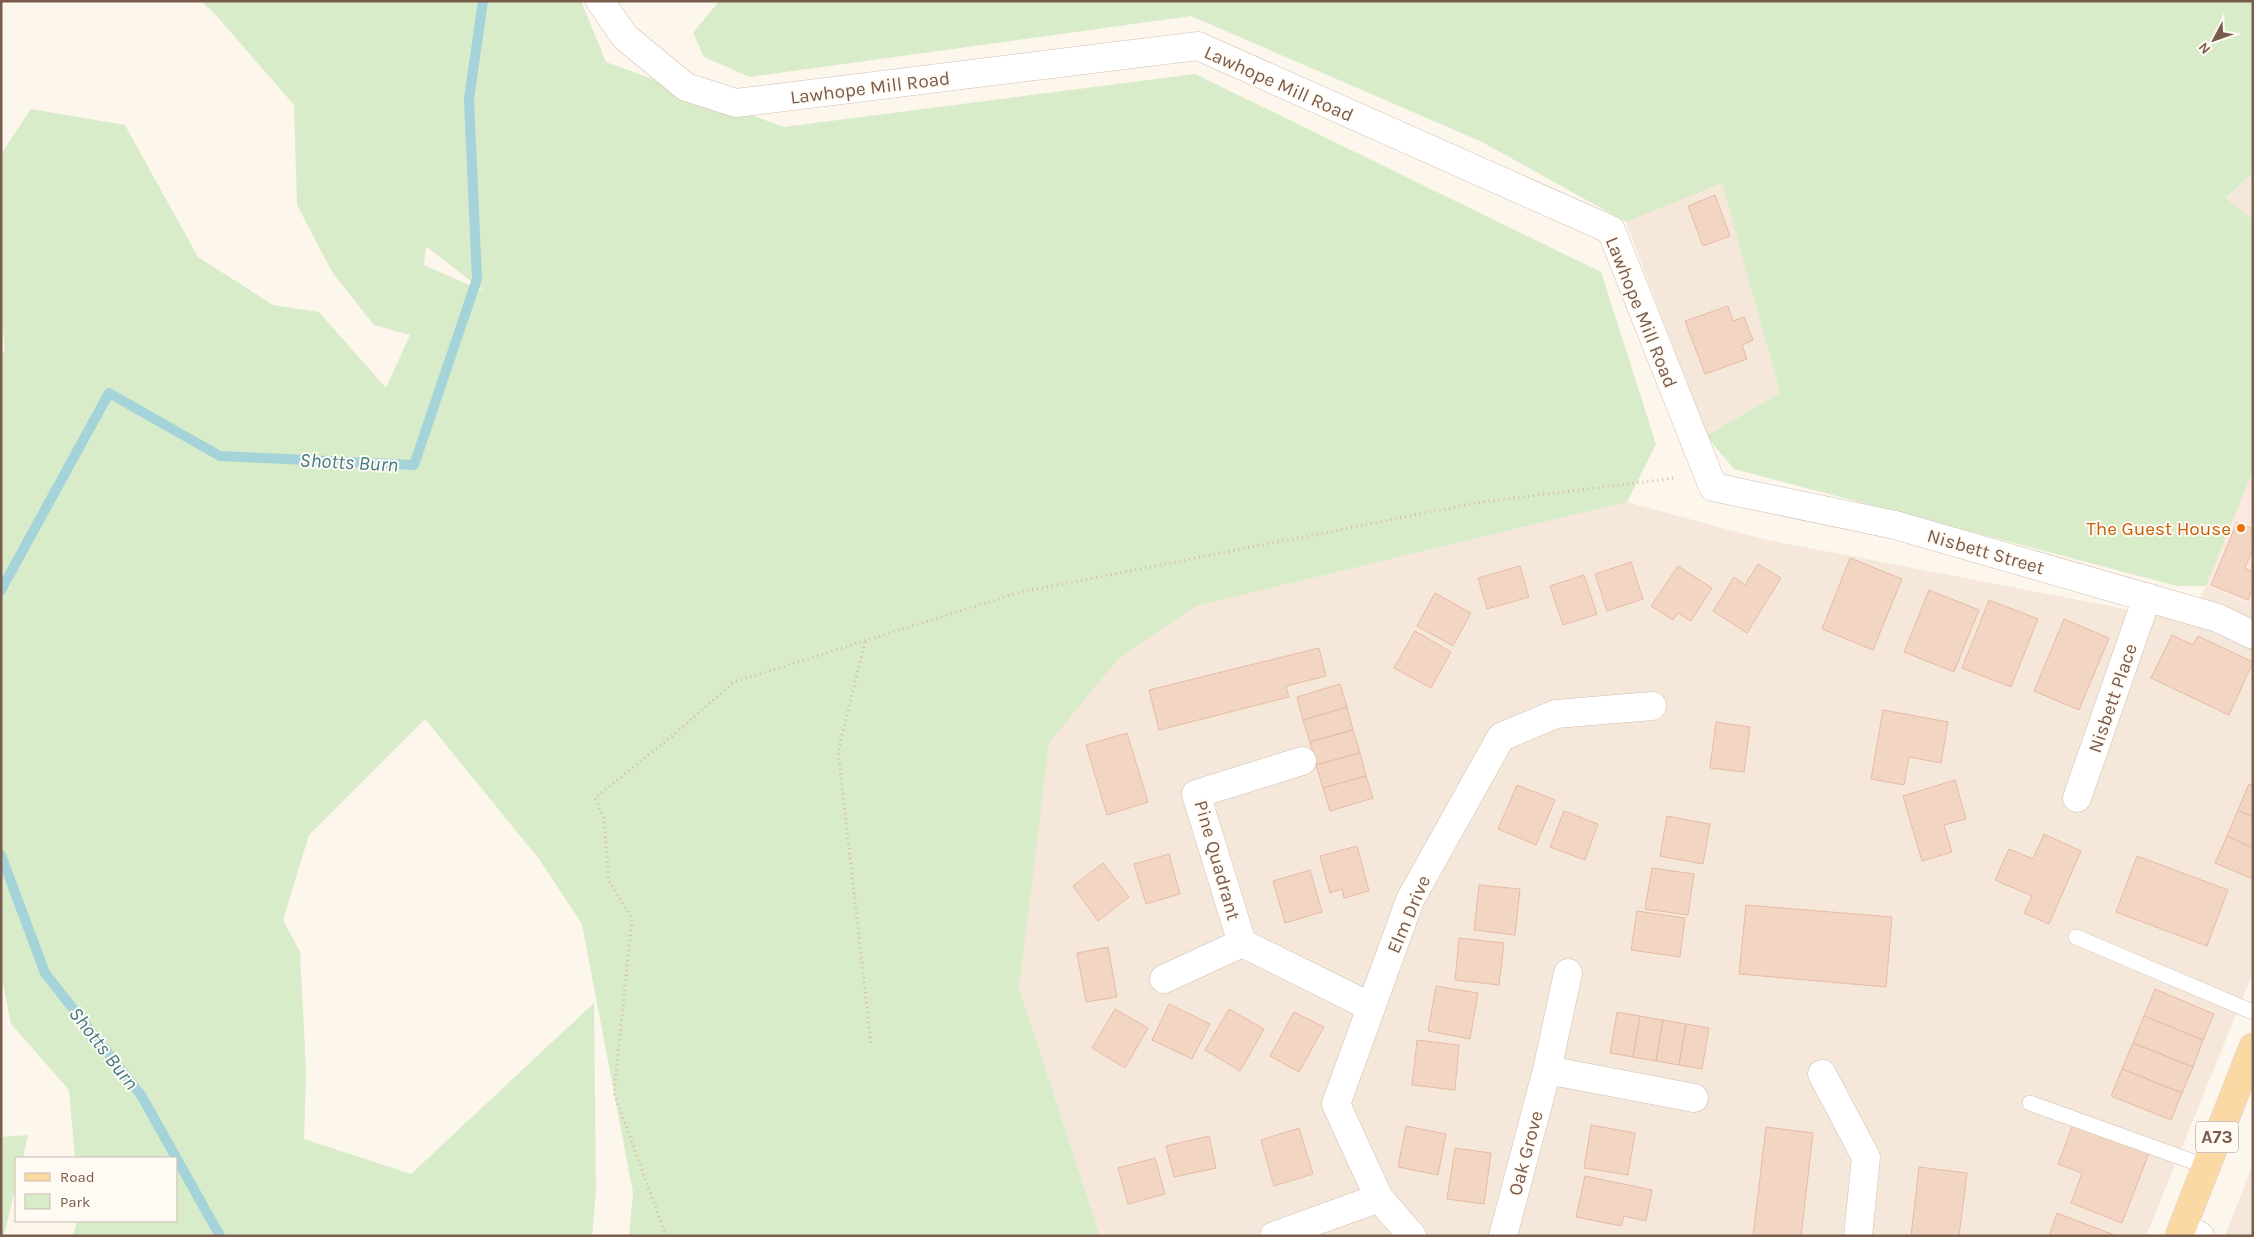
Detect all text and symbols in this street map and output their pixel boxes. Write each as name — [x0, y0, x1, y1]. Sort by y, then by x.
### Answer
north arrow — [2189, 15, 2239, 65]
text: N — [2195, 39, 2214, 58]
street label: Lawhope Mill Road — [1201, 41, 1357, 127]
street label: Lawhope Mill Road — [789, 67, 951, 109]
street label: Lawhope Mill Road — [1601, 234, 1681, 391]
water label: Shotts Burn — [299, 448, 399, 477]
place label: The Guest House — [2086, 518, 2231, 540]
marker: The Guest House — [2235, 522, 2247, 534]
street label: Nisbett Street — [1925, 525, 2047, 579]
street label: Nisbett Place — [2084, 641, 2142, 756]
street label: Pine Quadrant — [1189, 798, 1245, 923]
street label: Elm Drive — [1383, 872, 1435, 957]
water label: Shotts Burn — [64, 1002, 143, 1094]
street label: Oak Grove — [1504, 1109, 1548, 1198]
road number: A73 — [2196, 1122, 2238, 1152]
legend — [15, 1157, 178, 1222]
text: Road — [60, 1168, 95, 1186]
text: Park — [60, 1193, 90, 1211]

